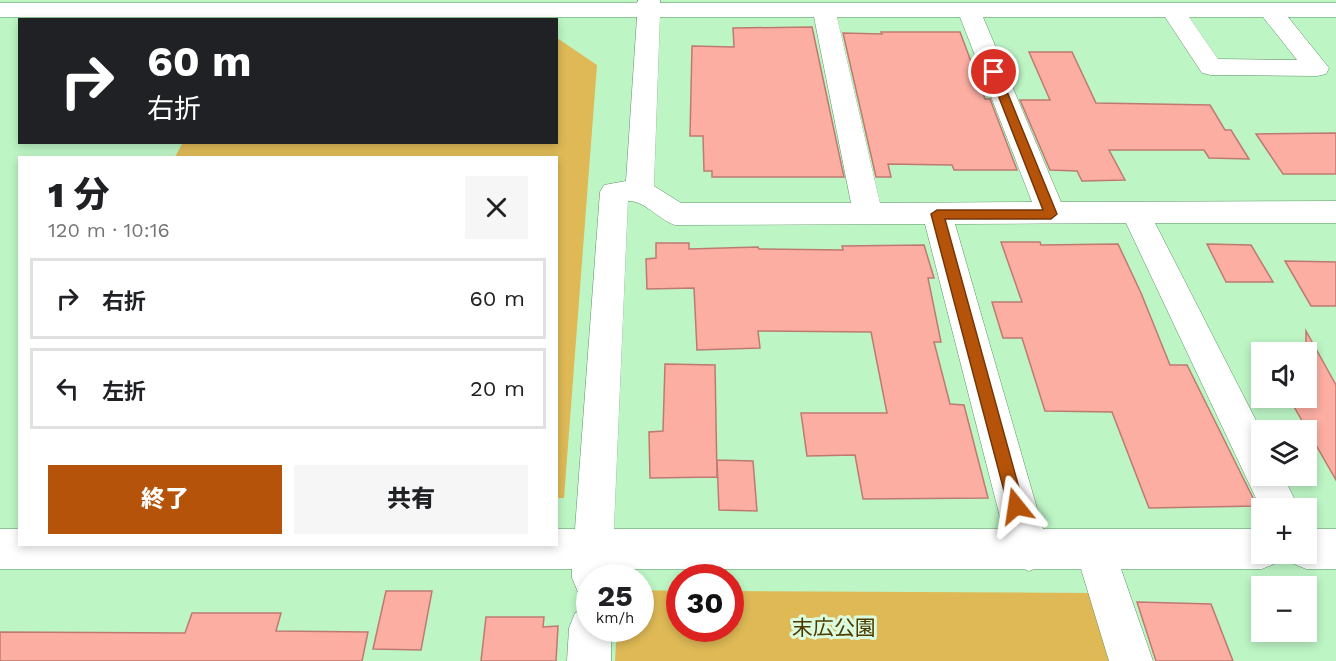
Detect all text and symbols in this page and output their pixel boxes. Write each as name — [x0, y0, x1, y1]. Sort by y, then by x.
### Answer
text: 60 m — [147, 37, 251, 86]
icon: right — [48, 42, 126, 120]
pin — [968, 46, 1019, 97]
icon: arrive — [977, 55, 1010, 88]
text: 右折 — [147, 93, 201, 125]
text: 1 分 — [48, 174, 110, 216]
button: close — [465, 176, 528, 239]
text: 120 m · 10:16 — [48, 218, 170, 242]
icon: right — [51, 282, 84, 315]
text: 60 m — [469, 286, 525, 311]
text: 右折 — [102, 289, 146, 314]
map controls — [1251, 342, 1317, 642]
button: sound — [1251, 342, 1317, 408]
icon: left — [51, 372, 84, 405]
text: 20 m — [470, 376, 525, 401]
text: 左折 — [102, 379, 146, 404]
button: layers — [1251, 420, 1317, 486]
button: 終了 — [48, 465, 282, 534]
button: 共有 — [294, 465, 528, 534]
position arrow — [984, 474, 1048, 538]
button: + — [1251, 498, 1317, 564]
speed limit sign: 30 — [666, 564, 744, 642]
button: − — [1251, 576, 1317, 642]
text: 25 — [597, 578, 633, 613]
text: km/h — [596, 609, 634, 627]
park label: 末広公園 — [792, 615, 876, 640]

